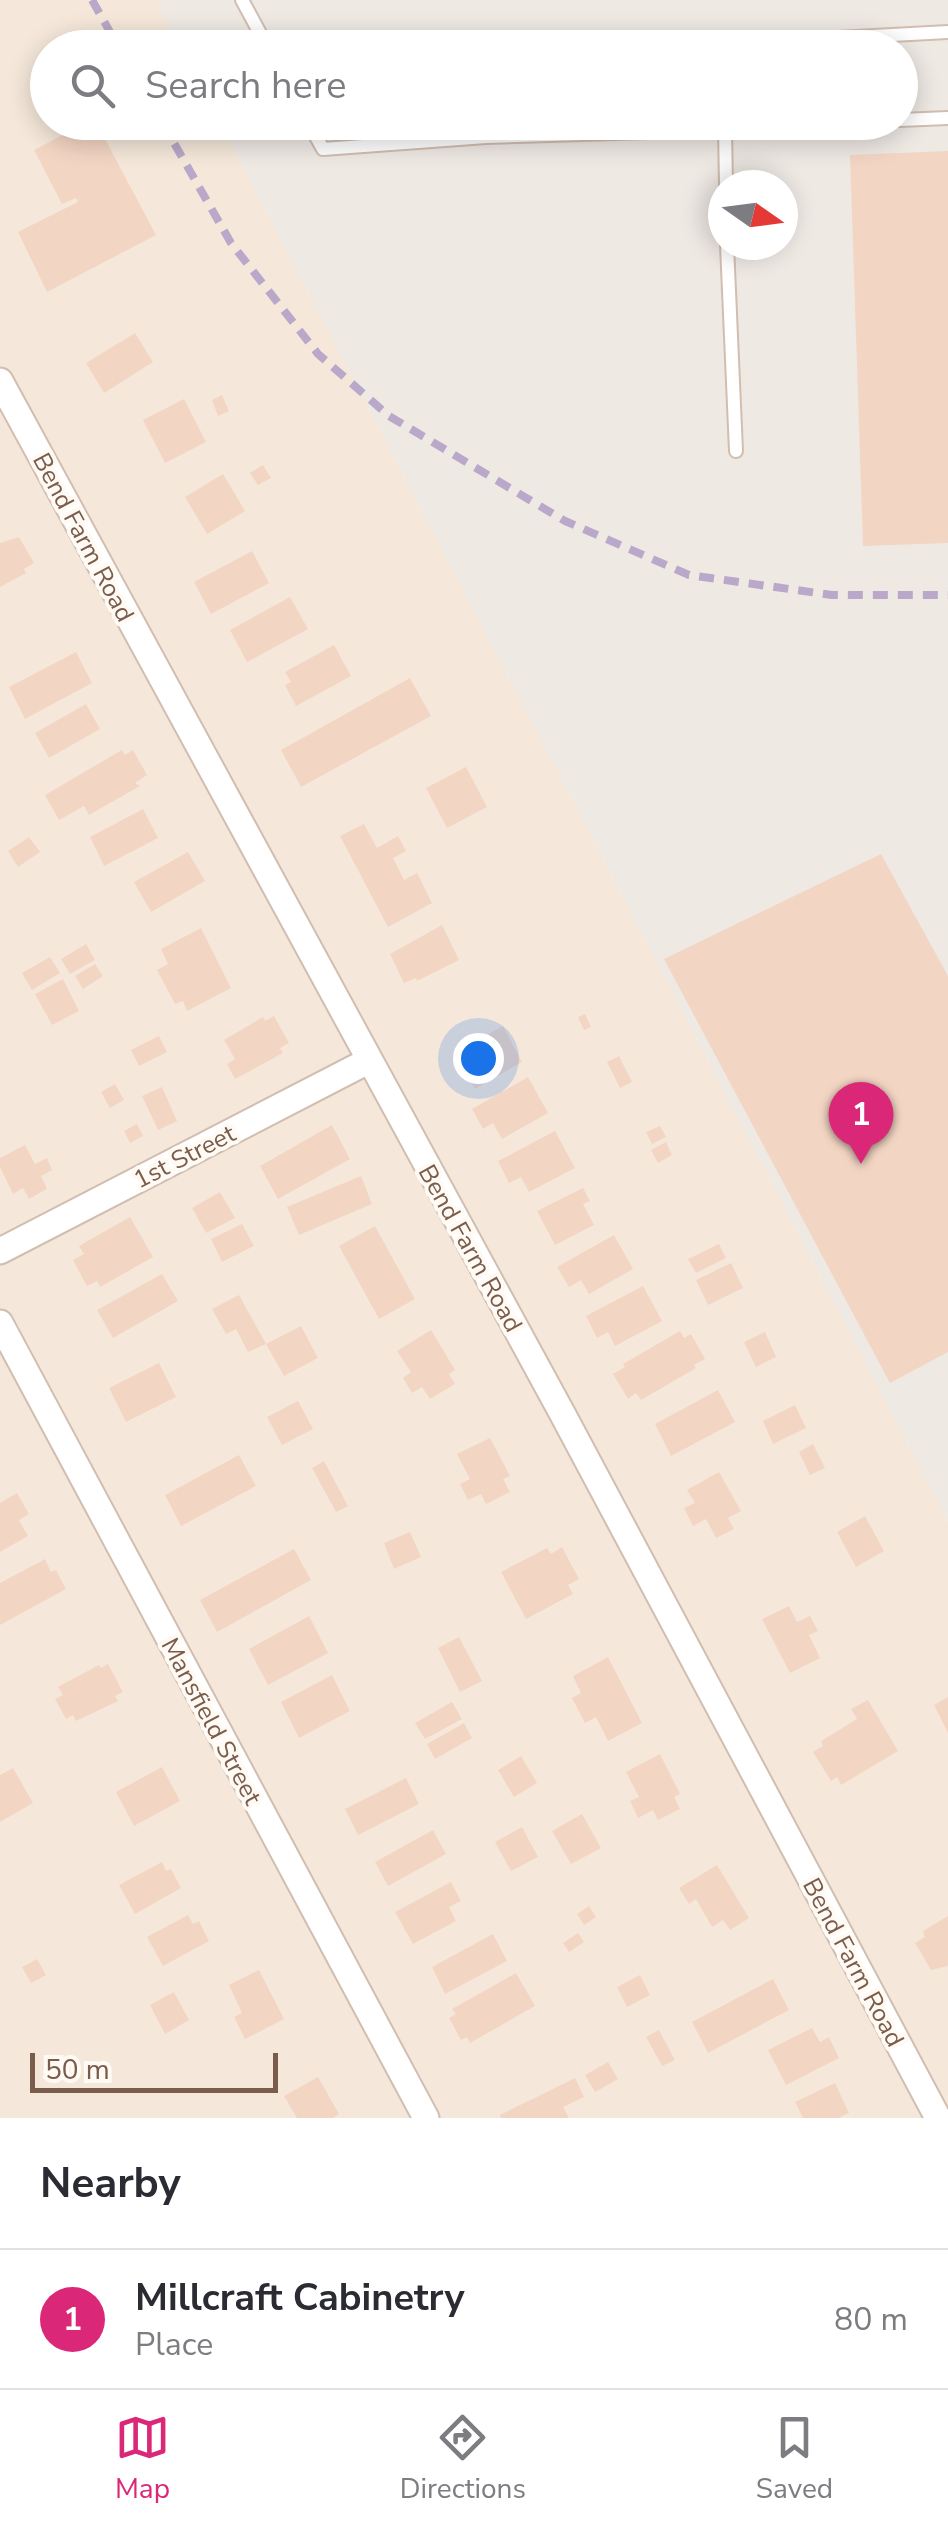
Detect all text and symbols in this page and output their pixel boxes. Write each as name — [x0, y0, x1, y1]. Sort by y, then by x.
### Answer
search box — [30, 30, 918, 140]
icon: search — [65, 58, 120, 113]
text: Search here — [145, 60, 346, 111]
north arrow — [708, 170, 798, 260]
street label: Bend Farm Road — [24, 447, 142, 628]
your location — [453, 1033, 504, 1084]
pin: 1 — [828, 1082, 894, 1164]
street label: 1st Street — [128, 1117, 242, 1197]
street label: Bend Farm Road — [410, 1159, 530, 1338]
street label: Mansfield Street — [153, 1632, 270, 1811]
street label: Bend Farm Road — [794, 1872, 912, 2053]
scale bar — [30, 2048, 278, 2092]
text: 50 m — [45, 2051, 110, 2089]
text: Nearby — [40, 2155, 181, 2212]
text: Millcraft Cabinetry — [135, 2272, 465, 2323]
text: 1 — [63, 2298, 82, 2341]
text: 80 m — [834, 2298, 908, 2341]
text: Place — [135, 2323, 213, 2366]
tab: Map — [115, 2410, 170, 2508]
tab: Directions — [400, 2410, 526, 2508]
tab: Saved — [756, 2410, 833, 2508]

